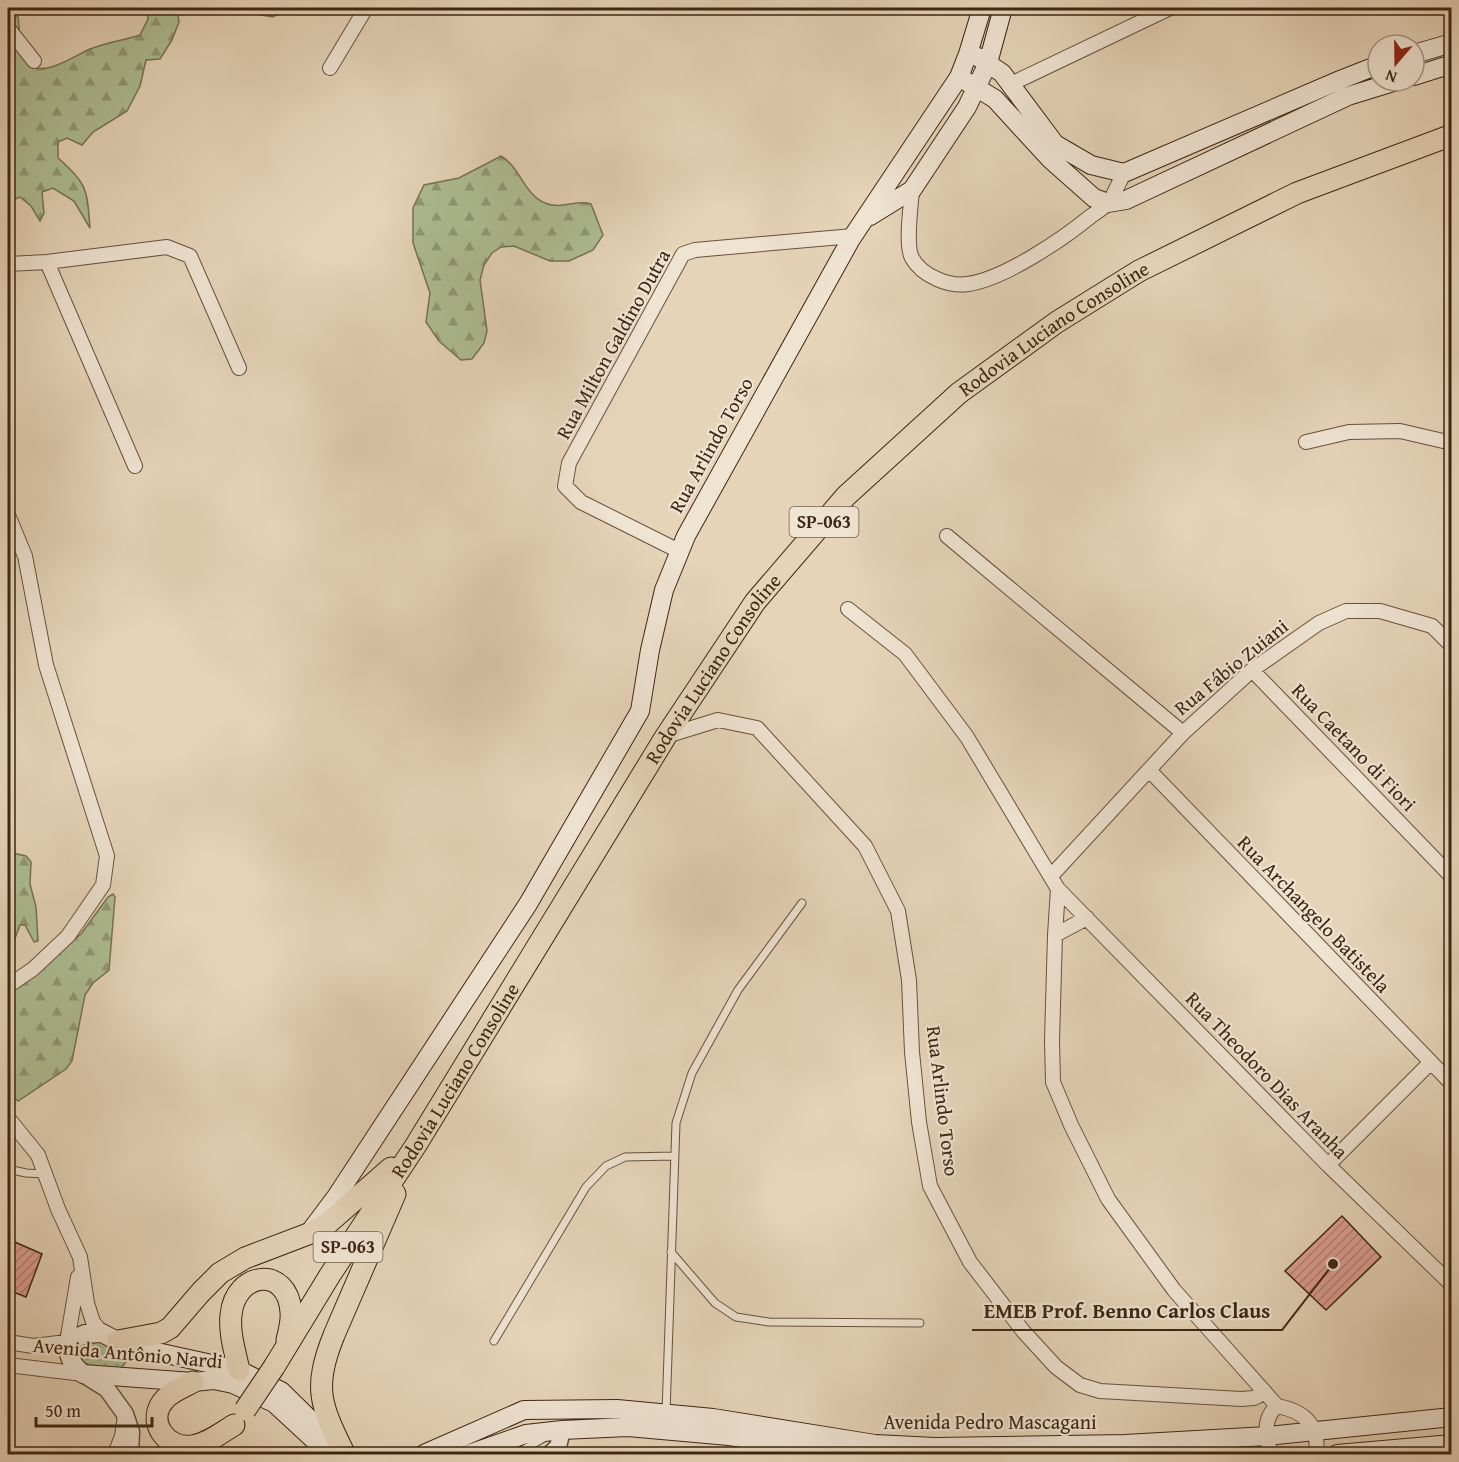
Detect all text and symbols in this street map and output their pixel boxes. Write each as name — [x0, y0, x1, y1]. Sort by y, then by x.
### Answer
north arrow — [1366, 33, 1426, 93]
text: N — [1381, 64, 1400, 90]
street label: Rua Milton Galdino Dutra — [548, 243, 677, 444]
street label: Rodovia Luciano Consoline — [952, 253, 1153, 403]
street label: Rua Arlindo Torso — [661, 372, 760, 518]
road number: SP-063 — [790, 507, 858, 537]
street label: Rodovia Luciano Consoline — [637, 567, 787, 769]
street label: Rua Fábio Zuiani — [1167, 611, 1294, 722]
street label: Rua Caetano di Fiori — [1285, 676, 1424, 818]
street label: Rua Archangelo Batistela — [1231, 828, 1398, 999]
street label: Rodovia Luciano Consoline — [383, 977, 526, 1183]
street label: Rua Theodoro Dias Aranha — [1180, 984, 1356, 1165]
street label: Rua Arlindo Torso — [920, 1024, 967, 1178]
road number: SP-063 — [314, 1232, 382, 1262]
callout: EMEB Prof. Benno Carlos Claus — [972, 1291, 1282, 1330]
text: EMEB Prof. Benno Carlos Claus — [984, 1295, 1270, 1326]
street label: Avenida Antônio Nardi — [32, 1330, 224, 1375]
scale bar — [36, 1390, 152, 1428]
text: 50 m — [45, 1397, 81, 1424]
street label: Avenida Pedro Mascagani — [883, 1407, 1097, 1436]

